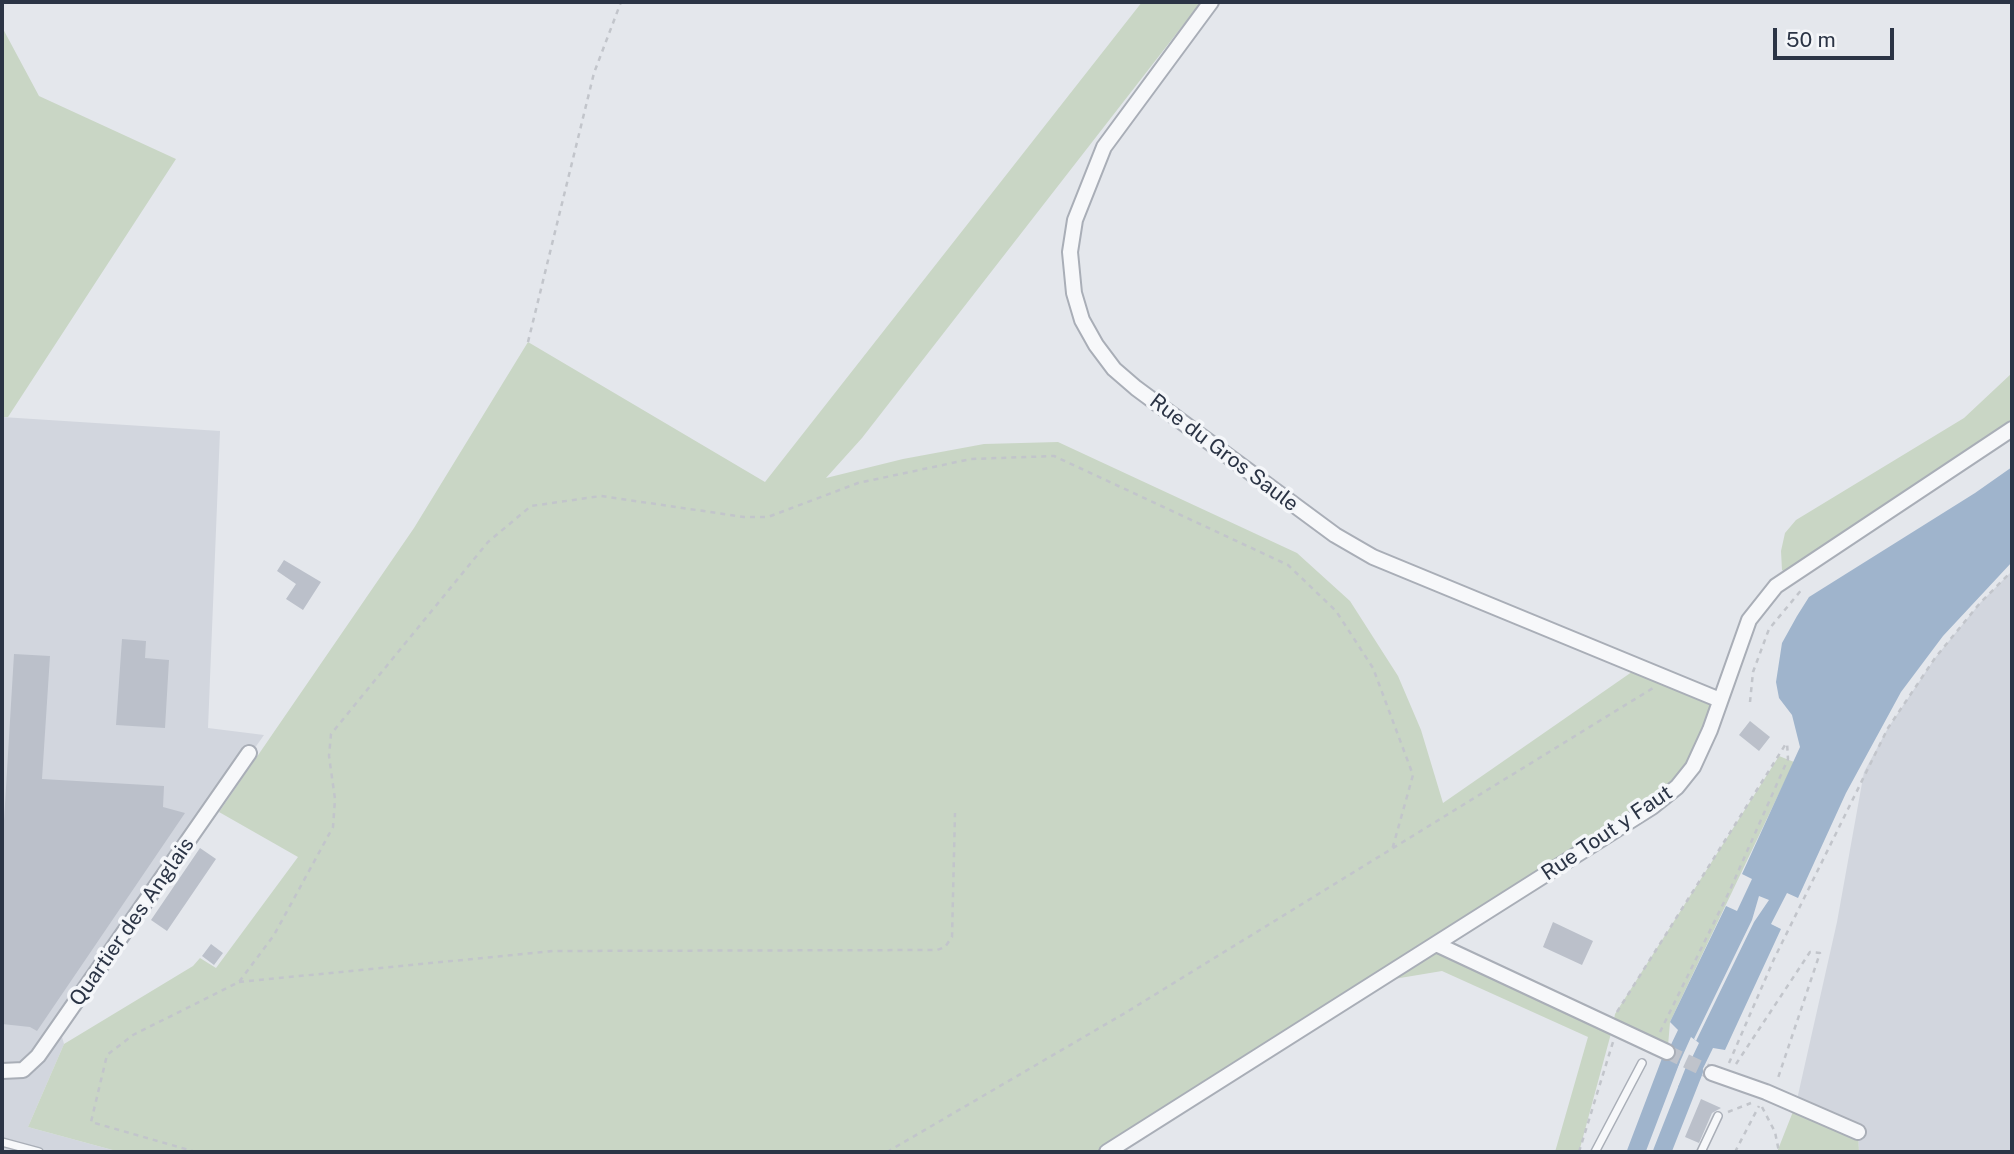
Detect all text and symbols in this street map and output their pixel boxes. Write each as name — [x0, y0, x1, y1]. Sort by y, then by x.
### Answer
scale bar — [1776, 14, 1897, 58]
text: 50 m — [1786, 27, 1836, 52]
street label: Rue du Gros Saule — [1145, 389, 1303, 517]
street label: Rue Tout y Faut — [1537, 780, 1677, 886]
street label: Quartier des Anglais — [64, 833, 200, 1011]

